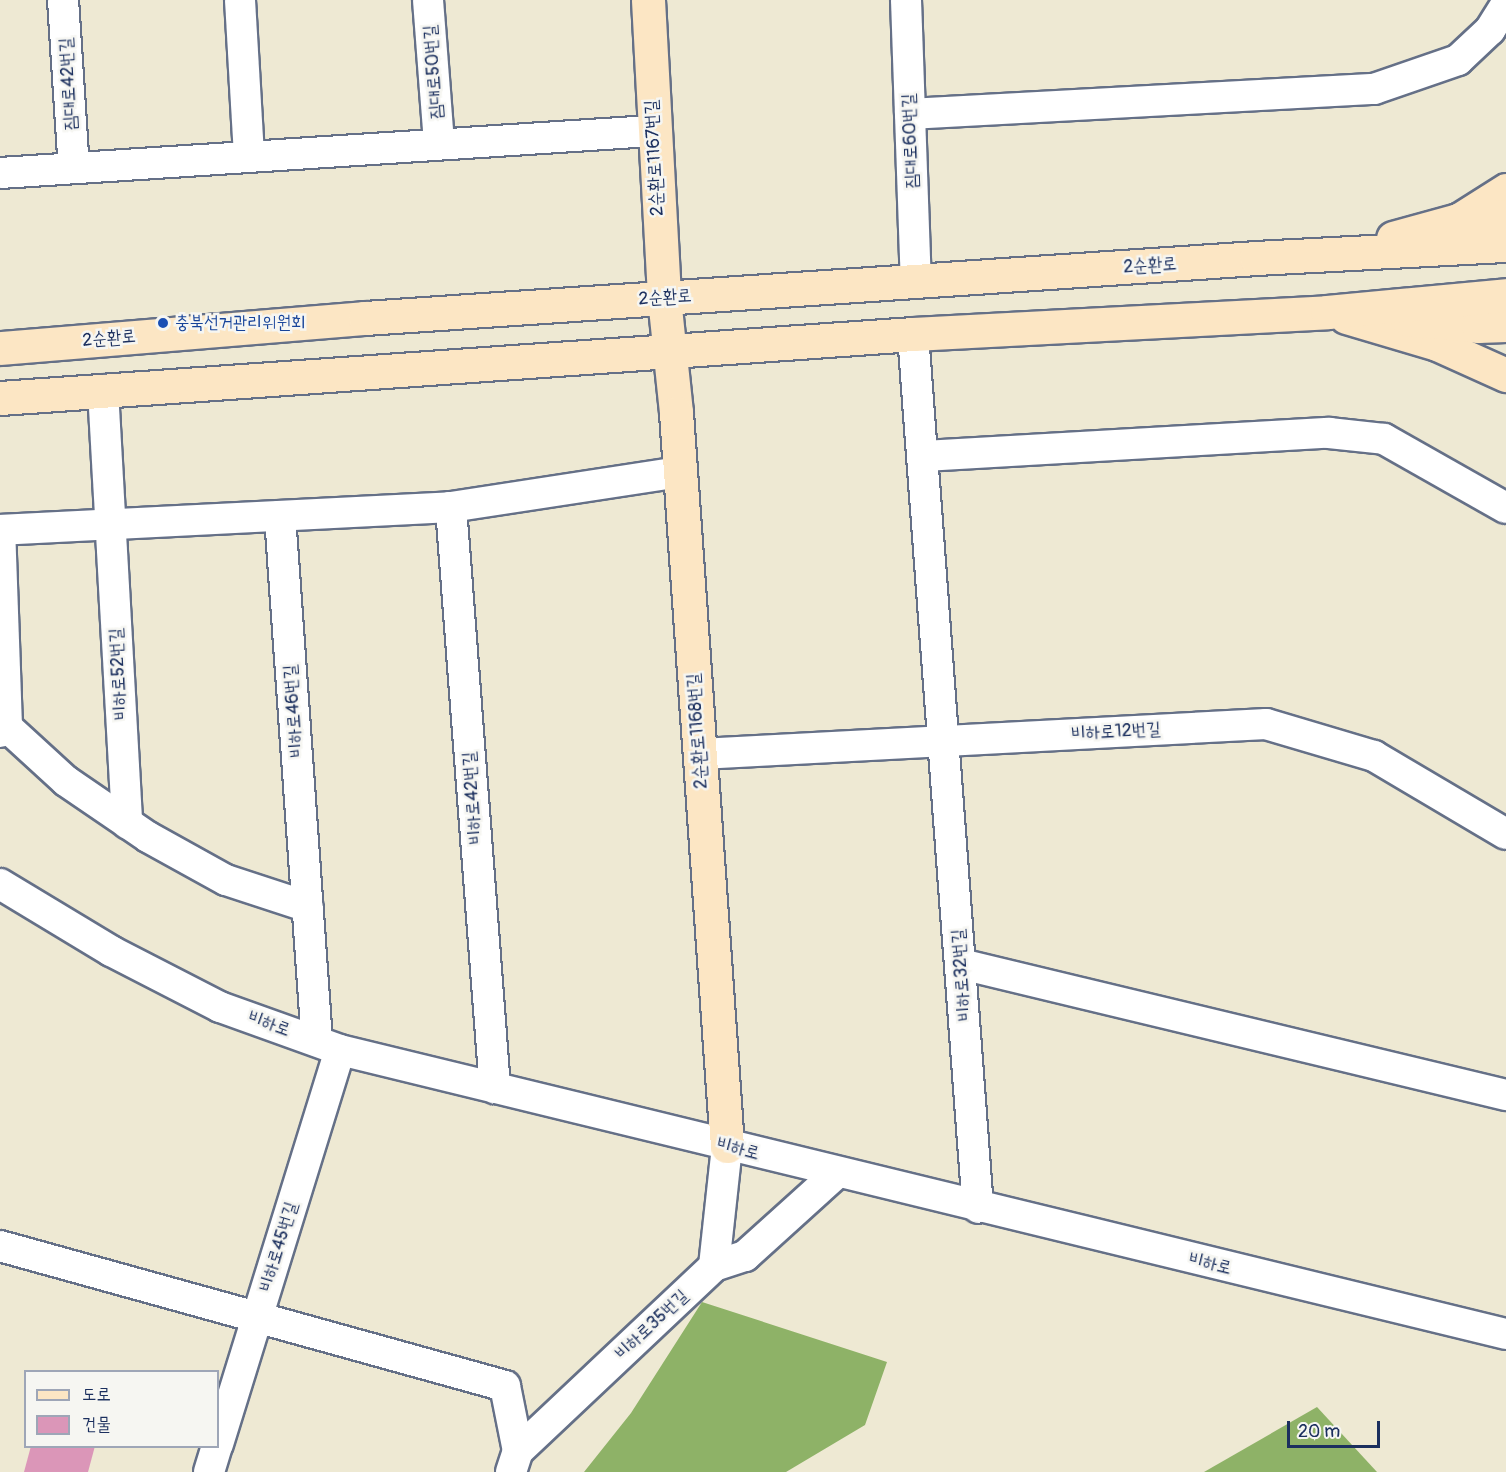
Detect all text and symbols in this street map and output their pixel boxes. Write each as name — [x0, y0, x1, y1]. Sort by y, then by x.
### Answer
street label: 짐대로50번길 — [420, 24, 448, 120]
street label: 짐대로42번길 — [56, 37, 82, 131]
street label: 짐대로60번길 — [899, 93, 923, 189]
street label: 2순환로1167번길 — [641, 99, 669, 217]
street label: 2순환로 — [1123, 253, 1177, 279]
street label: 2순환로 — [638, 285, 692, 311]
place label: 충북선거관리위원회 — [175, 312, 305, 334]
marker: 충북선거관리위원회 — [156, 316, 170, 330]
street label: 2순환로 — [81, 326, 137, 352]
street label: 비하로52번길 — [106, 627, 132, 721]
street label: 비하로46번길 — [280, 664, 308, 758]
street label: 2순환로1168번길 — [683, 672, 713, 790]
street label: 비하로12번길 — [1071, 719, 1161, 745]
street label: 비하로42번길 — [459, 751, 487, 845]
street label: 비하로32번길 — [948, 928, 976, 1022]
street label: 비하로 — [245, 1006, 293, 1042]
street label: 비하로 — [714, 1133, 762, 1165]
street label: 비하로45번길 — [255, 1200, 303, 1294]
street label: 비하로 — [1186, 1248, 1234, 1280]
street label: 비하로35번길 — [611, 1286, 693, 1364]
legend — [24, 1370, 219, 1448]
text: 도로 — [82, 1383, 111, 1406]
scale bar — [1290, 1409, 1383, 1447]
text: 건물 — [82, 1413, 111, 1436]
text: 20 m — [1298, 1420, 1340, 1443]

